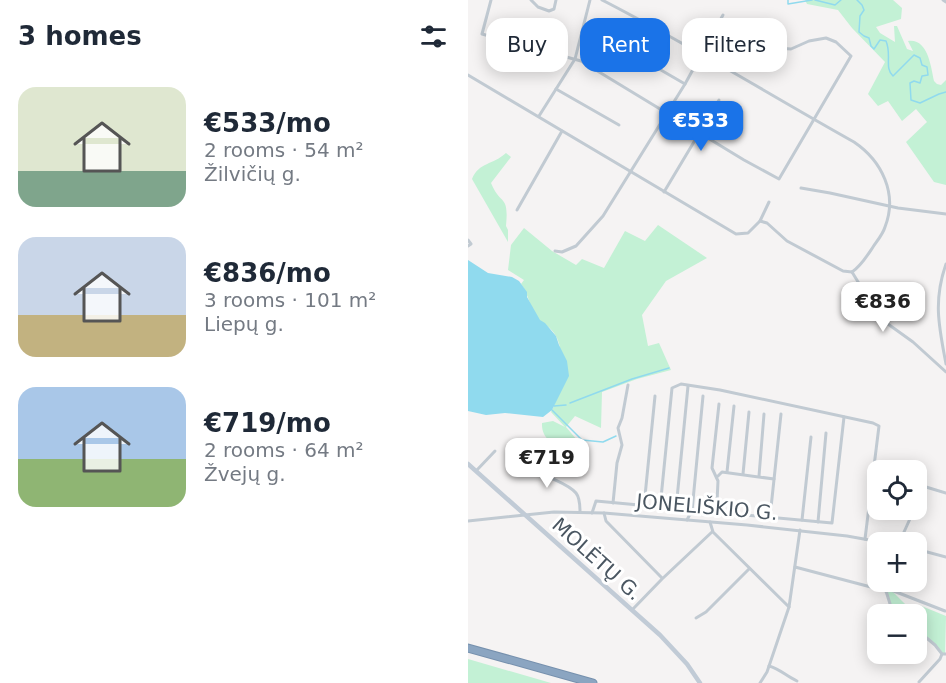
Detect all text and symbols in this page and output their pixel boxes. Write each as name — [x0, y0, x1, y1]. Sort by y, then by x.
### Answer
chip: Buy — [486, 18, 568, 72]
chip: Rent — [580, 18, 670, 72]
chip: Filters — [682, 18, 787, 72]
icon: filters — [417, 20, 450, 53]
text: 3 homes — [18, 21, 142, 51]
pin: €533 — [665, 101, 737, 152]
text: €533/mo — [204, 108, 331, 138]
text: €533 — [673, 108, 729, 132]
icon: home — [66, 111, 138, 183]
text: 2 rooms · 54 m² — [204, 138, 364, 162]
text: Žilvičių g. — [204, 162, 301, 186]
text: €836/mo — [204, 258, 331, 288]
icon: home — [66, 261, 138, 333]
pin: €836 — [847, 282, 919, 333]
text: 3 rooms · 101 m² — [204, 288, 376, 312]
text: €836 — [855, 289, 911, 313]
text: Liepų g. — [204, 312, 284, 336]
text: €719/mo — [204, 408, 331, 438]
icon: home — [66, 411, 138, 483]
text: 2 rooms · 64 m² — [204, 438, 364, 462]
pin: €719 — [511, 438, 583, 489]
text: €719 — [519, 445, 575, 469]
map controls — [867, 460, 927, 664]
button: locate — [867, 460, 927, 520]
text: Žvejų g. — [204, 462, 285, 486]
street label: JONELIŠKIO G. — [633, 489, 779, 525]
street label: MOLĖTŲ G. — [547, 513, 647, 605]
button: + — [867, 532, 927, 592]
button: − — [867, 604, 927, 664]

